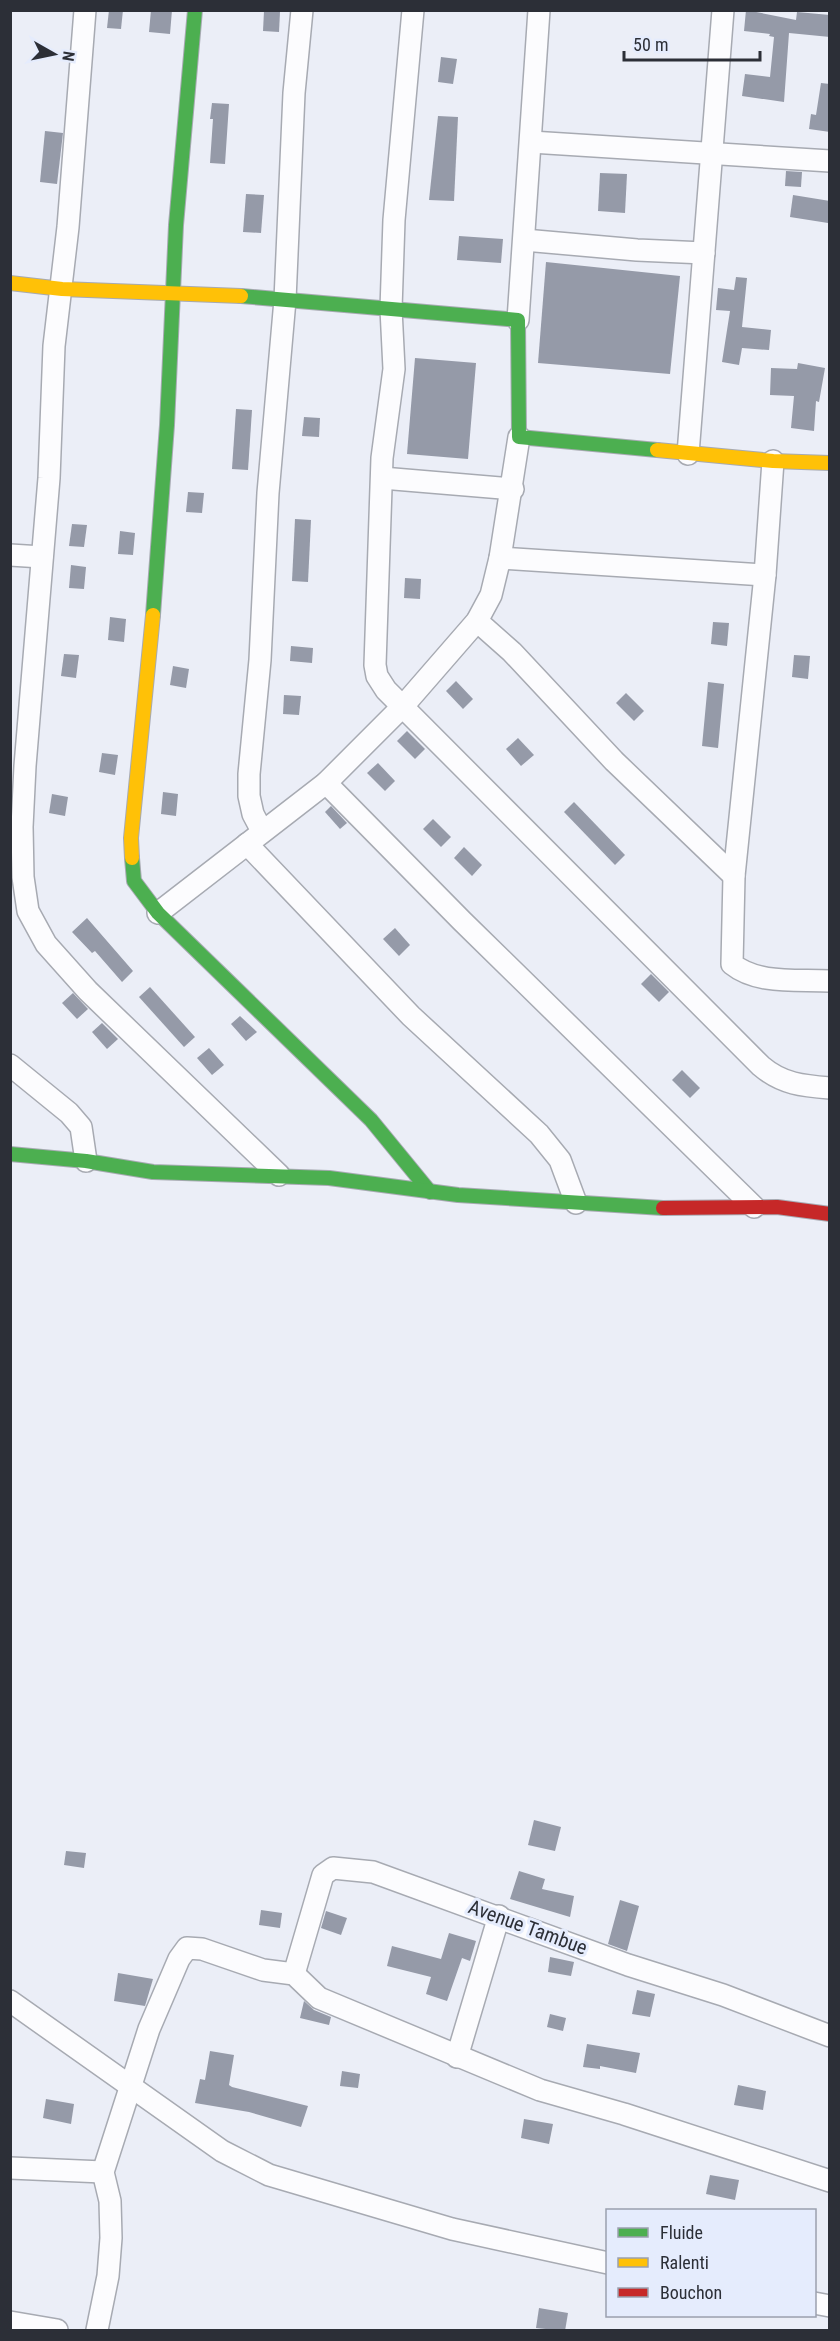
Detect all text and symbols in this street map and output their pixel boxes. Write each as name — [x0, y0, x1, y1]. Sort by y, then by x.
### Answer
north arrow — [24, 24, 84, 84]
scale bar — [624, 24, 760, 62]
text: 50 m — [633, 34, 668, 55]
text: N — [58, 50, 78, 63]
street label: Avenue Tambue — [465, 1894, 591, 1960]
legend — [606, 2209, 816, 2317]
text: Fluide — [660, 2222, 703, 2243]
text: Ralenti — [660, 2252, 709, 2273]
text: Bouchon — [660, 2282, 722, 2303]

